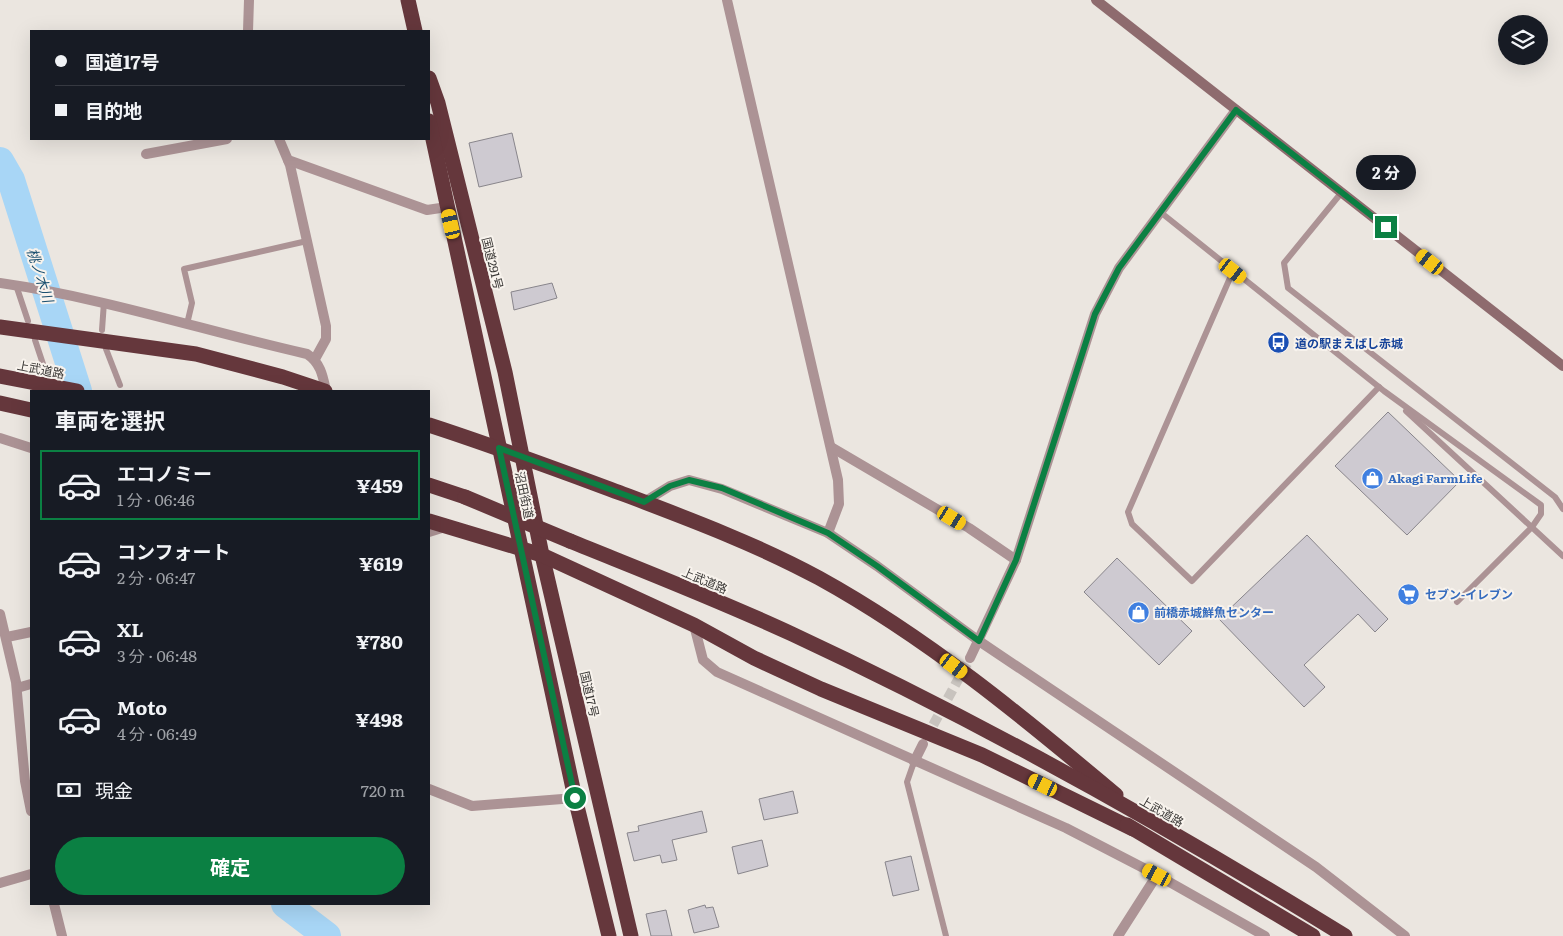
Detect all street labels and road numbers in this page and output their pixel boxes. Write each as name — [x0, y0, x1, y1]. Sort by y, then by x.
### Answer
street label: 国道291号 — [478, 235, 508, 291]
street label: 上武道路 — [16, 356, 66, 382]
street label: 沼田街道 — [511, 470, 539, 520]
street label: 上武道路 — [679, 562, 731, 598]
street label: 国道17号 — [576, 669, 604, 719]
street label: 上武道路 — [1137, 791, 1187, 831]

